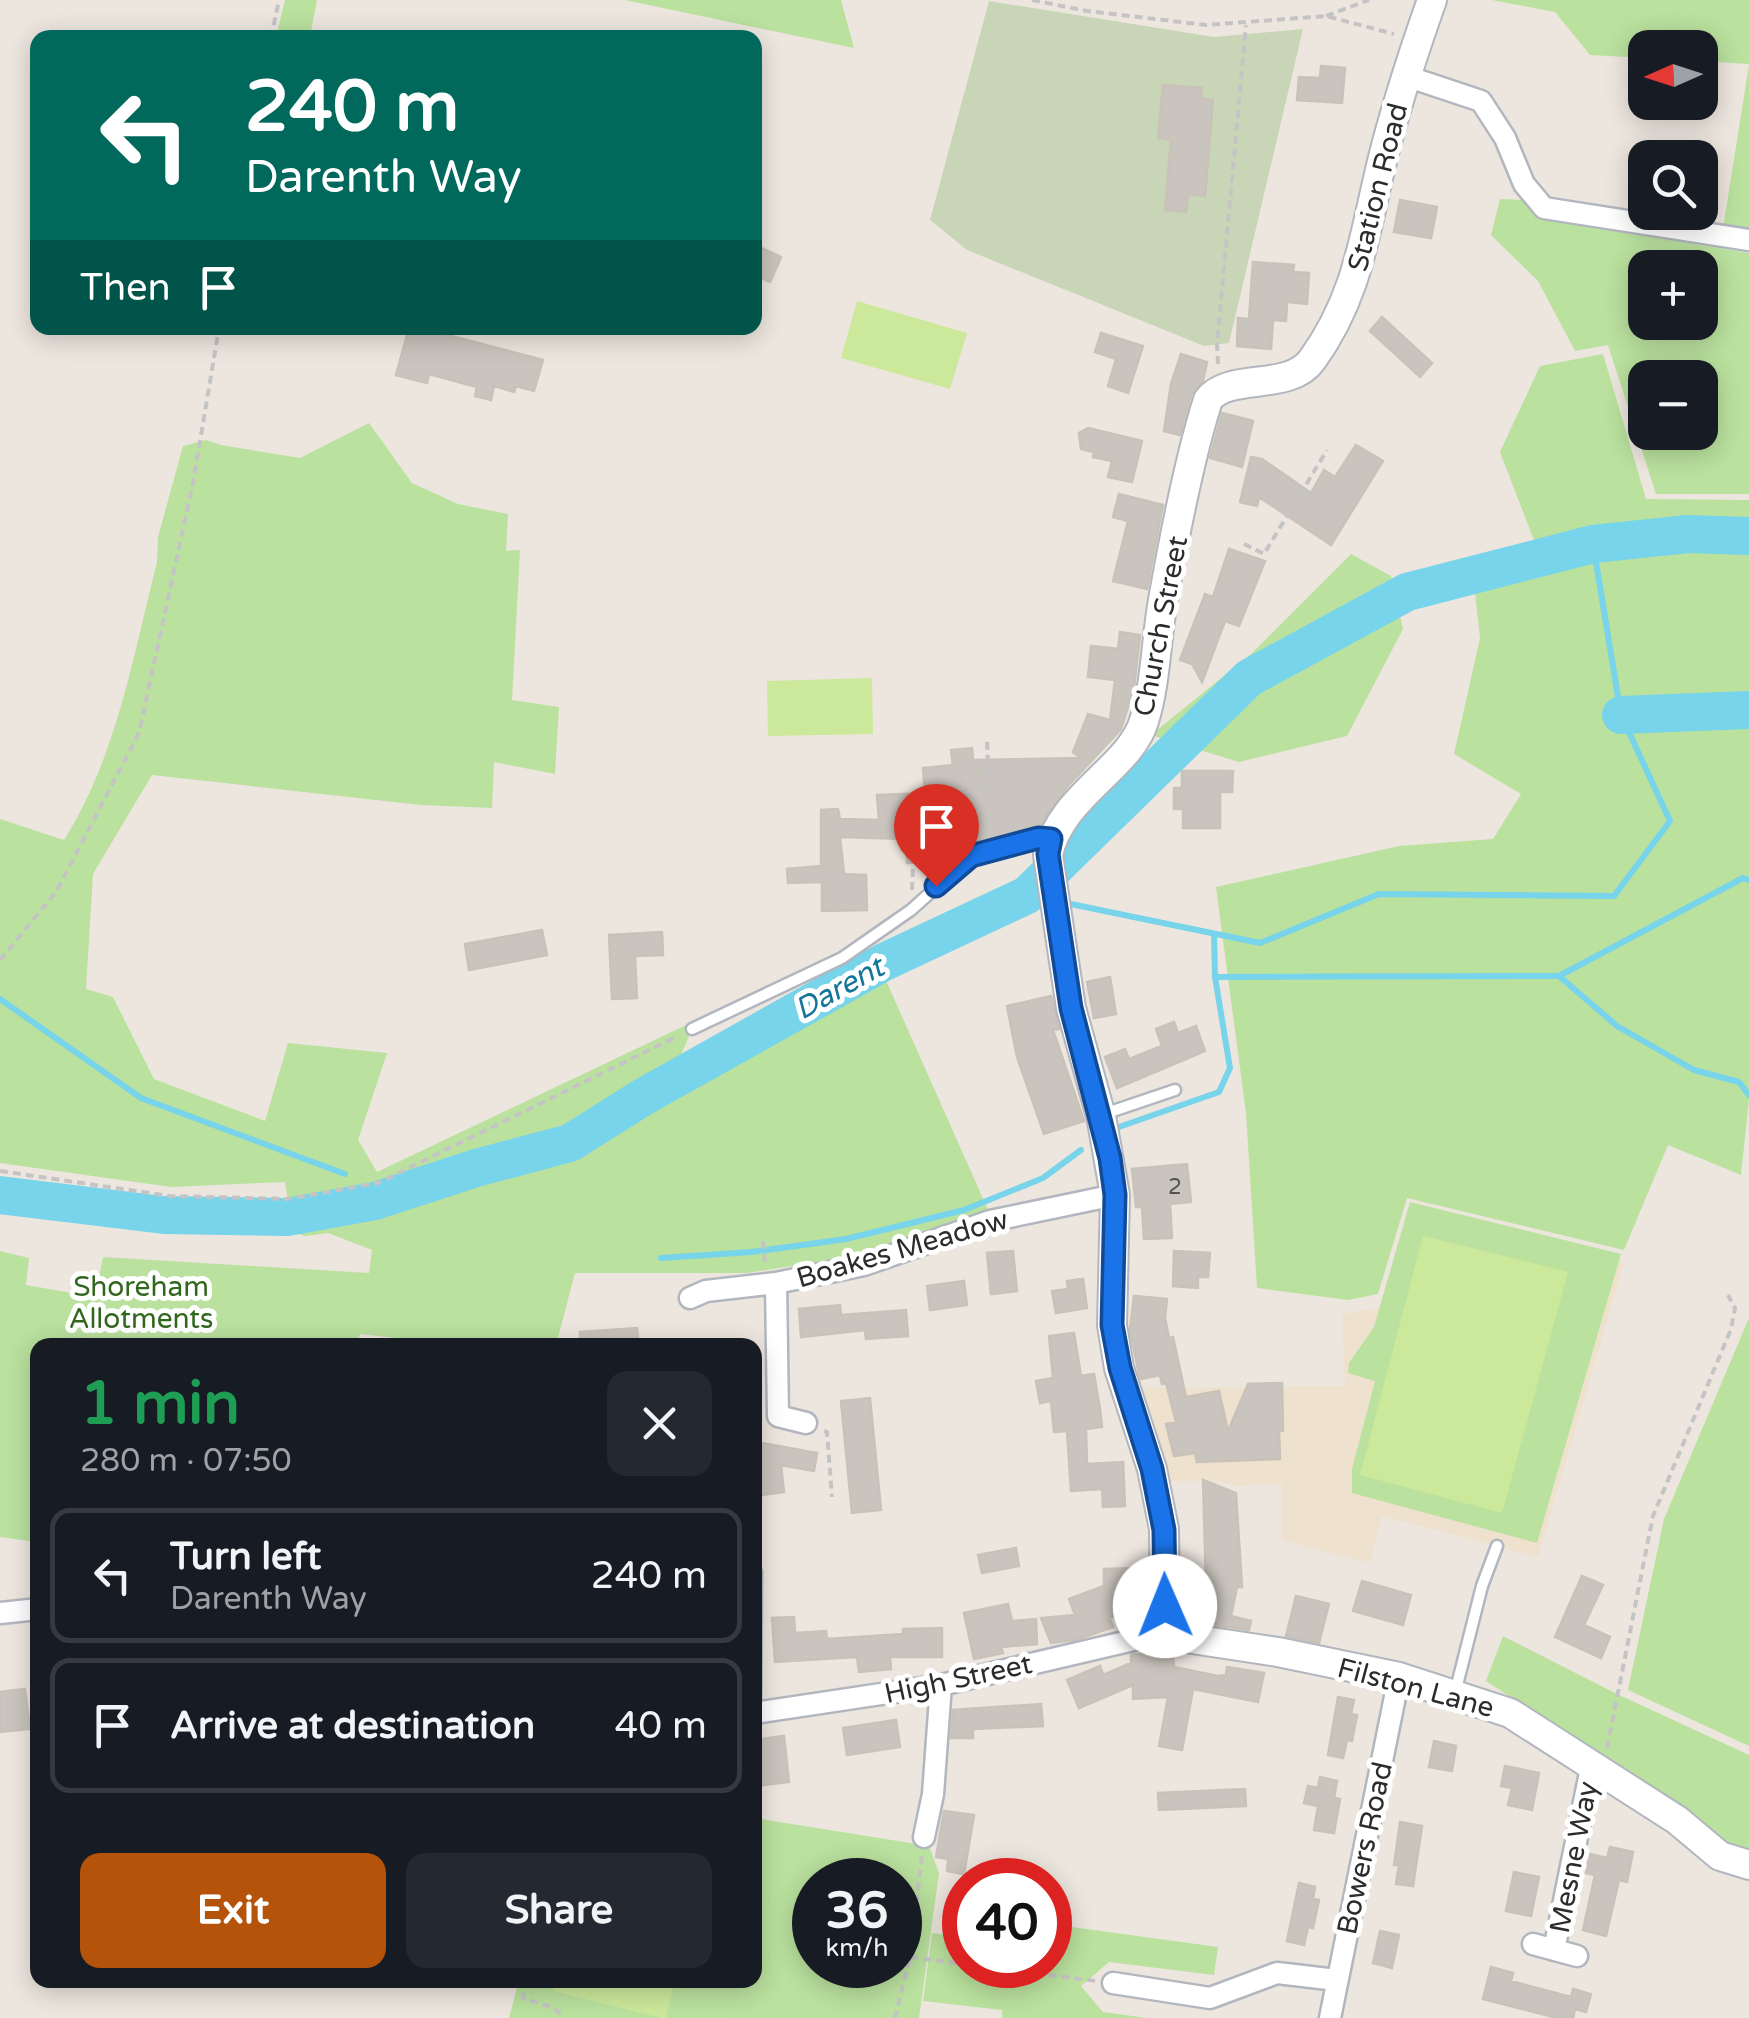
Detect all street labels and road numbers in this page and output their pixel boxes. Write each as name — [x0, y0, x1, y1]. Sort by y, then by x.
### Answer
street label: Station Road — [1341, 100, 1415, 275]
street label: Church Street — [1127, 533, 1195, 719]
street label: Boakes Meadow — [793, 1203, 1012, 1295]
street label: High Street — [881, 1647, 1035, 1711]
street label: Filston Lane — [1334, 1651, 1498, 1725]
street label: Bowers Road — [1330, 1759, 1400, 1938]
street label: Mesne Way — [1543, 1778, 1605, 1936]

